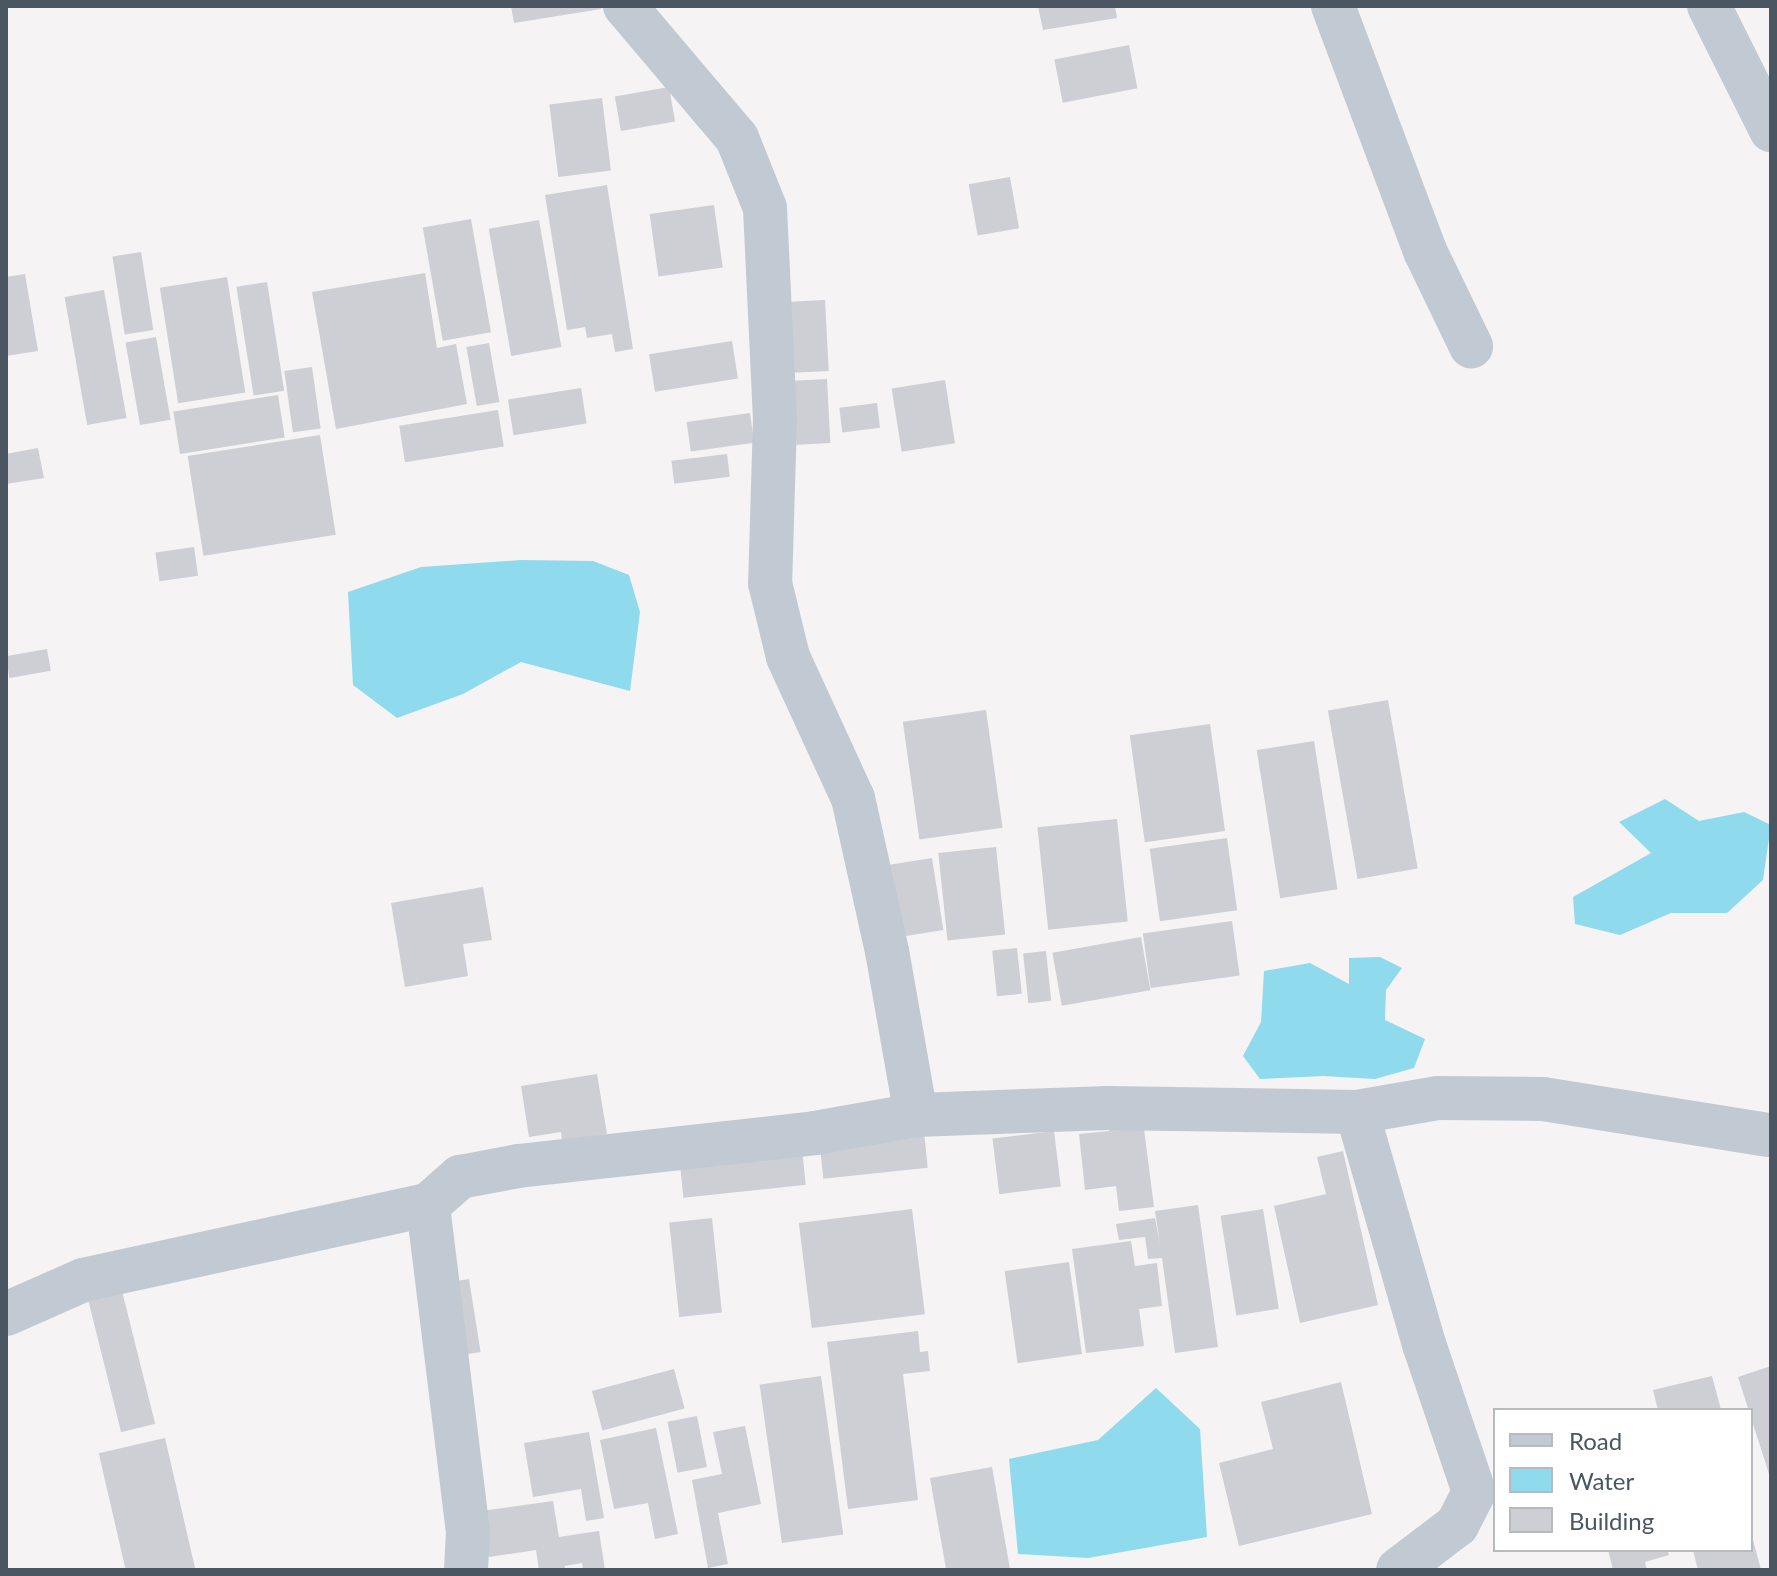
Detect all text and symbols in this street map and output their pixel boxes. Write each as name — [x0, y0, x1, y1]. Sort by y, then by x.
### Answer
legend — [1493, 1408, 1753, 1552]
text: Road — [1569, 1426, 1622, 1455]
text: Water — [1569, 1466, 1634, 1495]
text: Building — [1569, 1506, 1654, 1535]

